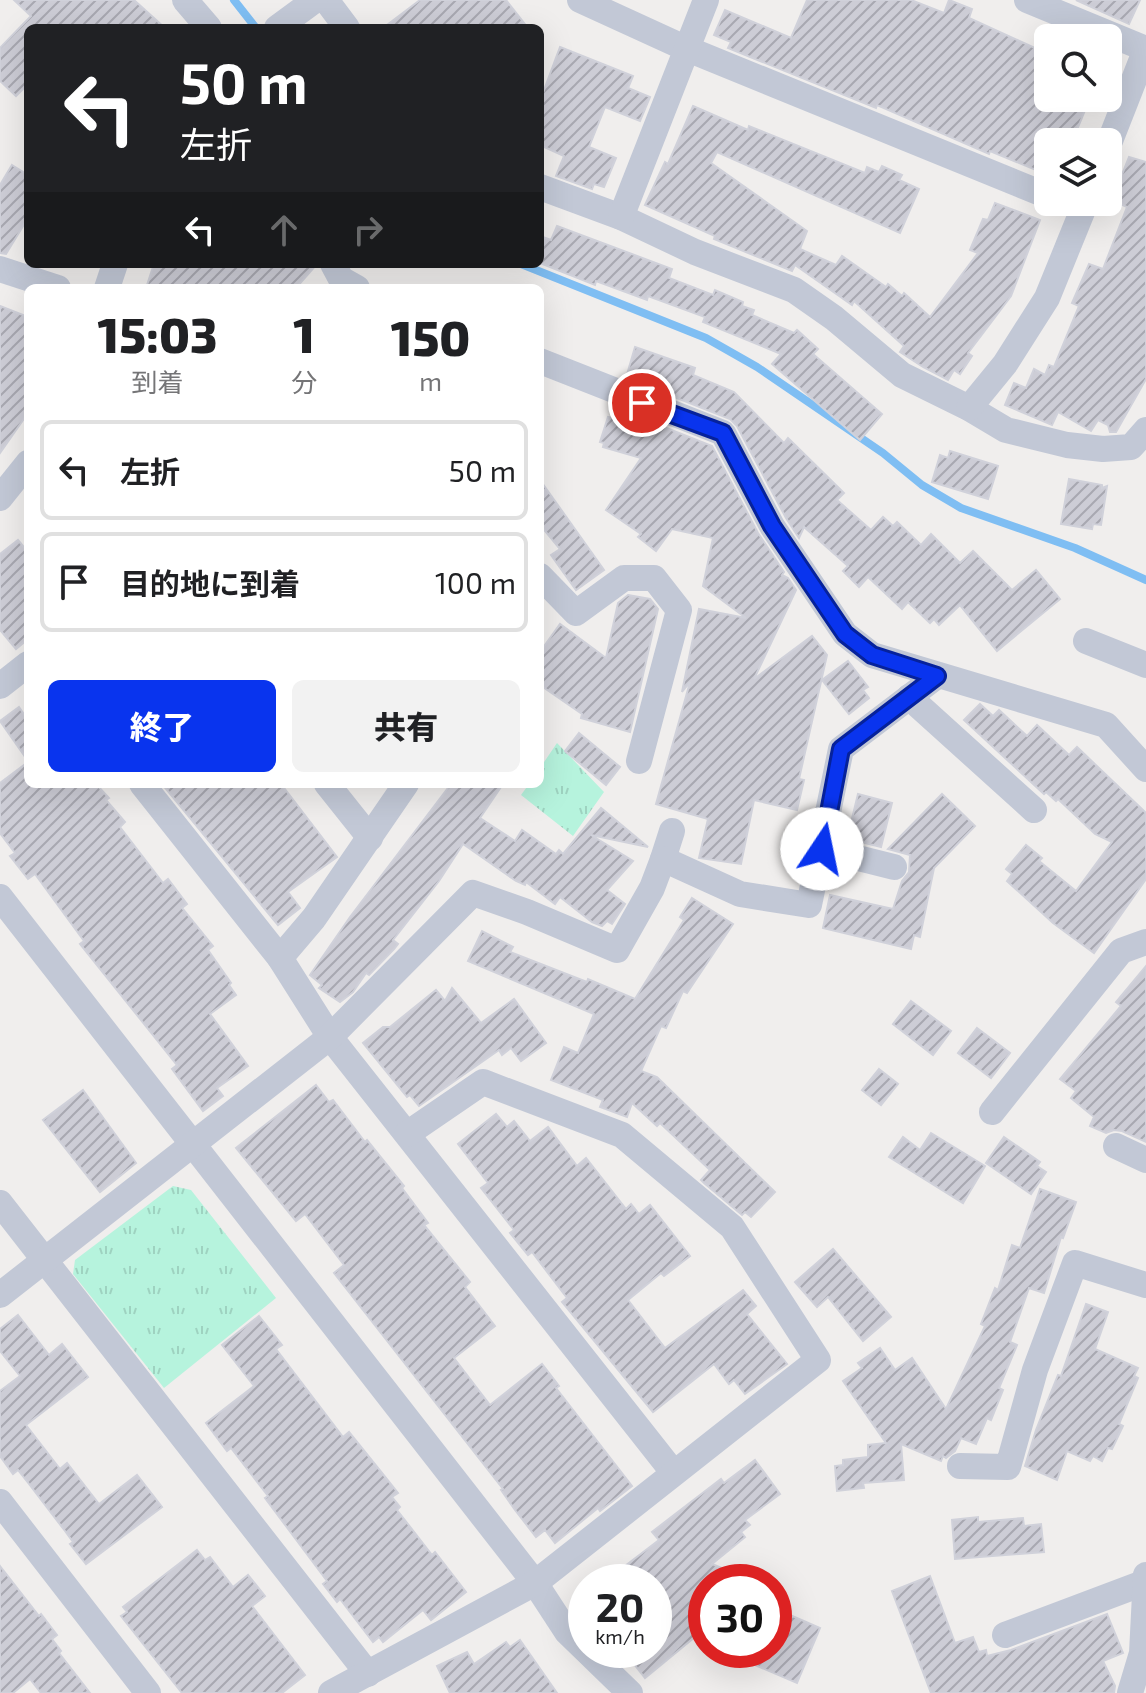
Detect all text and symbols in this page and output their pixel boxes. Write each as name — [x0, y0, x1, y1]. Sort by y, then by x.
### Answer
map controls — [1034, 24, 1122, 216]
button: search — [1034, 24, 1122, 112]
text: 50 m — [180, 48, 308, 115]
icon: left — [48, 56, 152, 160]
text: 左折 — [180, 122, 252, 165]
button: layers — [1034, 128, 1122, 216]
icon: left — [178, 208, 222, 252]
icon: ahead — [262, 208, 306, 252]
icon: right — [346, 208, 390, 252]
text: 15:03 — [98, 305, 218, 363]
text: 1 — [293, 305, 315, 363]
text: 150 — [391, 308, 470, 366]
text: m — [419, 365, 442, 396]
text: 到着 — [132, 366, 184, 397]
text: 分 — [291, 366, 317, 397]
pin — [608, 369, 676, 437]
icon: arrive — [620, 381, 664, 425]
icon: left — [52, 448, 96, 492]
text: 50 m — [449, 452, 516, 488]
text: 左折 — [120, 453, 180, 489]
icon: arrive — [52, 560, 96, 604]
text: 100 m — [435, 564, 516, 600]
text: 目的地に到着 — [120, 565, 300, 601]
button: 終了 — [48, 680, 276, 772]
button: 共有 — [292, 680, 520, 772]
position arrow — [780, 807, 864, 891]
speed limit sign: 30 — [688, 1564, 792, 1668]
text: 20 — [596, 1582, 644, 1630]
text: km/h — [595, 1624, 645, 1648]

